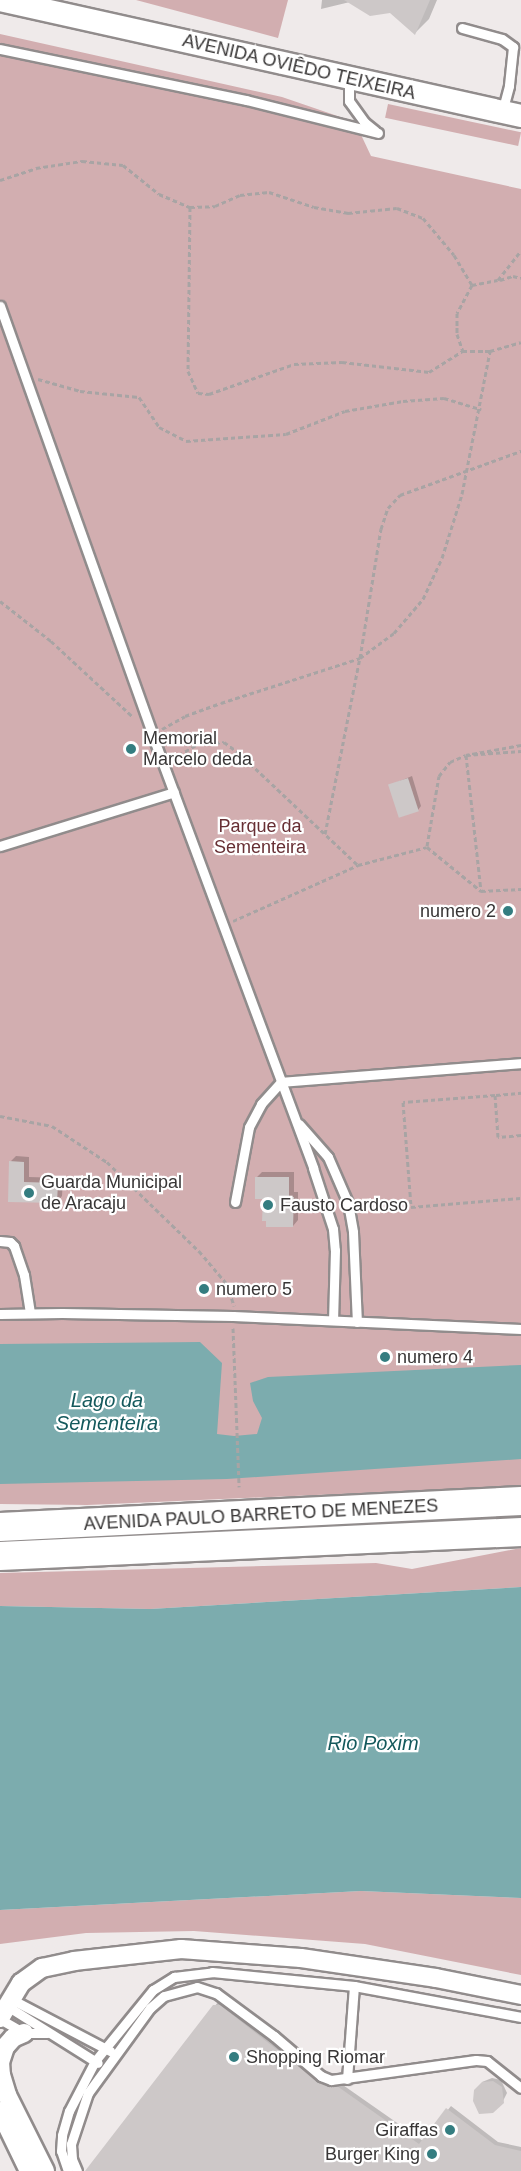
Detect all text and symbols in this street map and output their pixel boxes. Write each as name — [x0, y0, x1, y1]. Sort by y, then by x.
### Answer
street label: AVENIDA OVIÊDO TEIXEIRA — [180, 30, 418, 104]
place label: Memorial Marcelo deda — [143, 728, 252, 771]
marker: Memorial Marcelo deda — [124, 742, 138, 756]
park label: Parque da Sementeira — [214, 816, 306, 858]
place label: numero 2 — [420, 900, 496, 922]
marker: numero 2 — [501, 904, 515, 918]
place label: Guarda Municipal de Aracaju — [41, 1172, 182, 1214]
marker: Guarda Municipal de Aracaju — [22, 1186, 36, 1200]
place label: Fausto Cardoso — [280, 1194, 408, 1216]
marker: Fausto Cardoso — [261, 1198, 275, 1212]
place label: numero 5 — [216, 1278, 292, 1300]
marker: numero 5 — [197, 1282, 211, 1296]
place label: numero 4 — [397, 1346, 473, 1368]
marker: numero 4 — [378, 1350, 392, 1364]
water label: Lago da Sementeira — [56, 1389, 158, 1436]
street label: AVENIDA PAULO BARRETO DE MENEZES — [83, 1495, 439, 1535]
water label: Rio Poxim — [327, 1731, 419, 1755]
place label: Shopping Riomar — [246, 2046, 385, 2068]
marker: Shopping Riomar — [227, 2050, 241, 2064]
place label: Giraffas — [375, 2119, 438, 2141]
marker: Giraffas — [443, 2123, 457, 2137]
place label: Burger King — [325, 2143, 420, 2165]
marker: Burger King — [425, 2147, 439, 2161]

